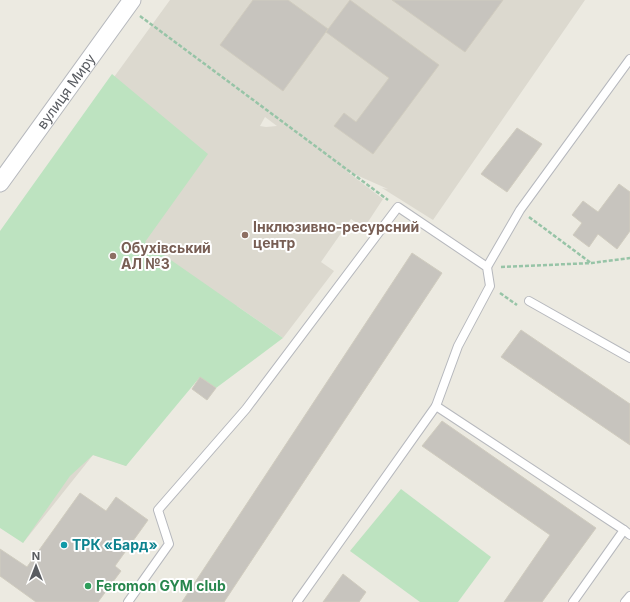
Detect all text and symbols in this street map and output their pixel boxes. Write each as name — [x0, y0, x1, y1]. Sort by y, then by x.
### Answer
street label: вулиця Миру — [33, 50, 99, 132]
place label: Інклюзивно-ресурсний центр — [253, 218, 419, 251]
marker: Інклюзивно-ресурсний центр — [240, 230, 250, 240]
place label: Обухівський АЛ №3 — [121, 239, 211, 272]
marker: Обухівський АЛ №3 — [108, 251, 118, 261]
place label: ТРК «Бард» — [72, 536, 158, 553]
marker: ТРК «Бард» — [59, 540, 69, 550]
north arrow — [16, 546, 56, 586]
text: N — [32, 549, 40, 563]
place label: Feromon GYM club — [96, 577, 226, 594]
marker: Feromon GYM club — [83, 581, 93, 591]

